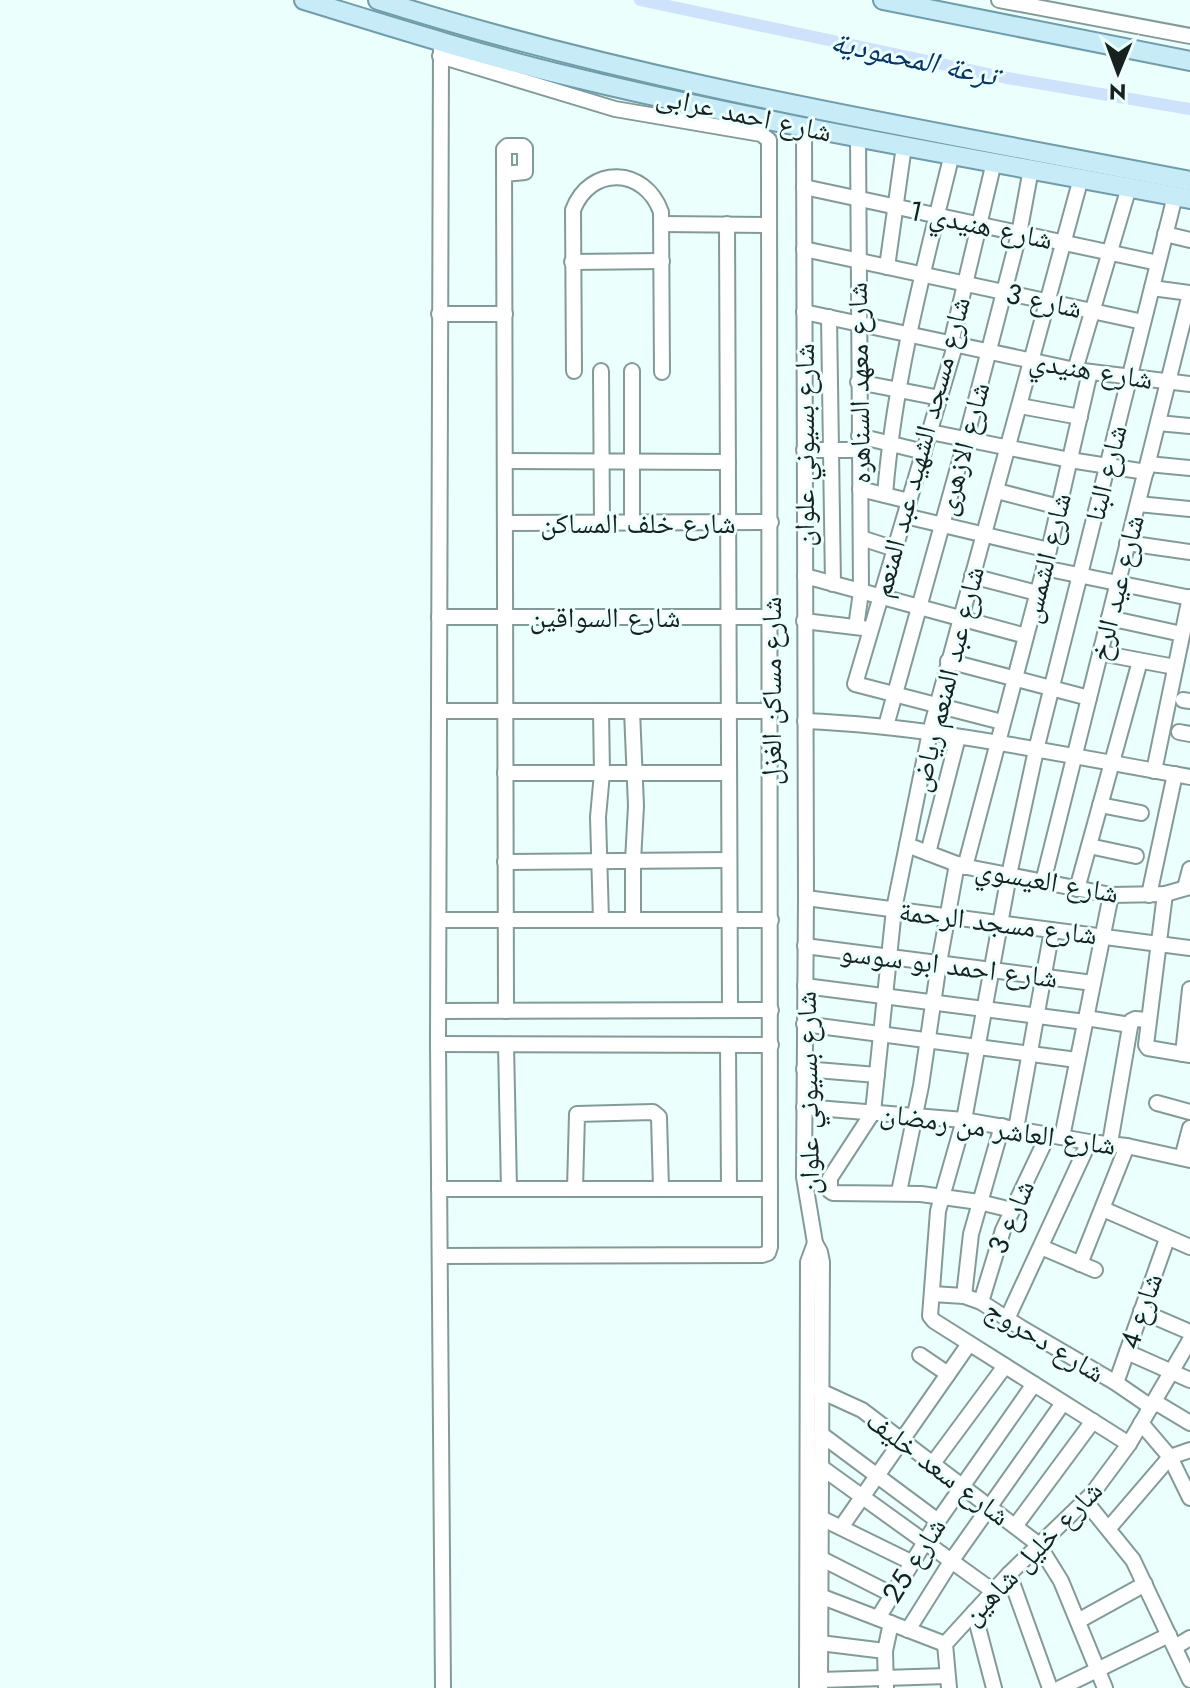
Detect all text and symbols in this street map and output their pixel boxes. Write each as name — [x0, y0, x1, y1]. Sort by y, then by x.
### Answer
water label: ترعة المحمودية — [827, 19, 1007, 98]
north arrow — [1078, 32, 1158, 112]
street label: شارع احمد عرابى — [652, 75, 836, 153]
text: N — [1109, 76, 1127, 108]
street label: شارع هنيدي 1 — [905, 190, 1057, 262]
street label: شارع 3 — [1002, 273, 1086, 329]
street label: شارع معهد السناهره — [837, 282, 881, 484]
street label: شارع مسجد الشهيد عبد المنعم — [861, 292, 981, 602]
street label: شارع هنيدي — [1026, 340, 1156, 402]
street label: شارع بسيوني علوان — [784, 343, 827, 547]
street label: شارع الازهرى — [926, 378, 1000, 520]
street label: شارع البنا — [1074, 421, 1138, 525]
street label: شارع الشمس — [1010, 489, 1082, 627]
street label: شارع خلف المساكن — [540, 503, 736, 544]
street label: شارع عيد الرخ — [1079, 511, 1155, 665]
street label: شارع عبد المنعم رياض — [899, 562, 995, 796]
street label: شارع السواقين — [530, 597, 680, 638]
street label: شارع مساكن الغزل — [751, 597, 792, 785]
street label: شارع العيسوي — [972, 848, 1122, 916]
street label: شارع مسجد الرحمة — [897, 891, 1099, 955]
street label: شارع احمد ابو سوسو — [838, 931, 1060, 999]
street label: شارع بسيوني علوان — [786, 991, 832, 1195]
street label: شارع العاشر من رمضان — [878, 1092, 1118, 1166]
street label: شارع 3 — [977, 1174, 1045, 1260]
street label: شارع 4 — [1109, 1267, 1173, 1355]
street label: شارع دحروج — [977, 1289, 1113, 1393]
street label: شارع سعد خليف — [857, 1400, 1019, 1536]
street label: شارع خليل شاهين — [952, 1471, 1112, 1635]
street label: شارع 25 — [872, 1510, 956, 1610]

